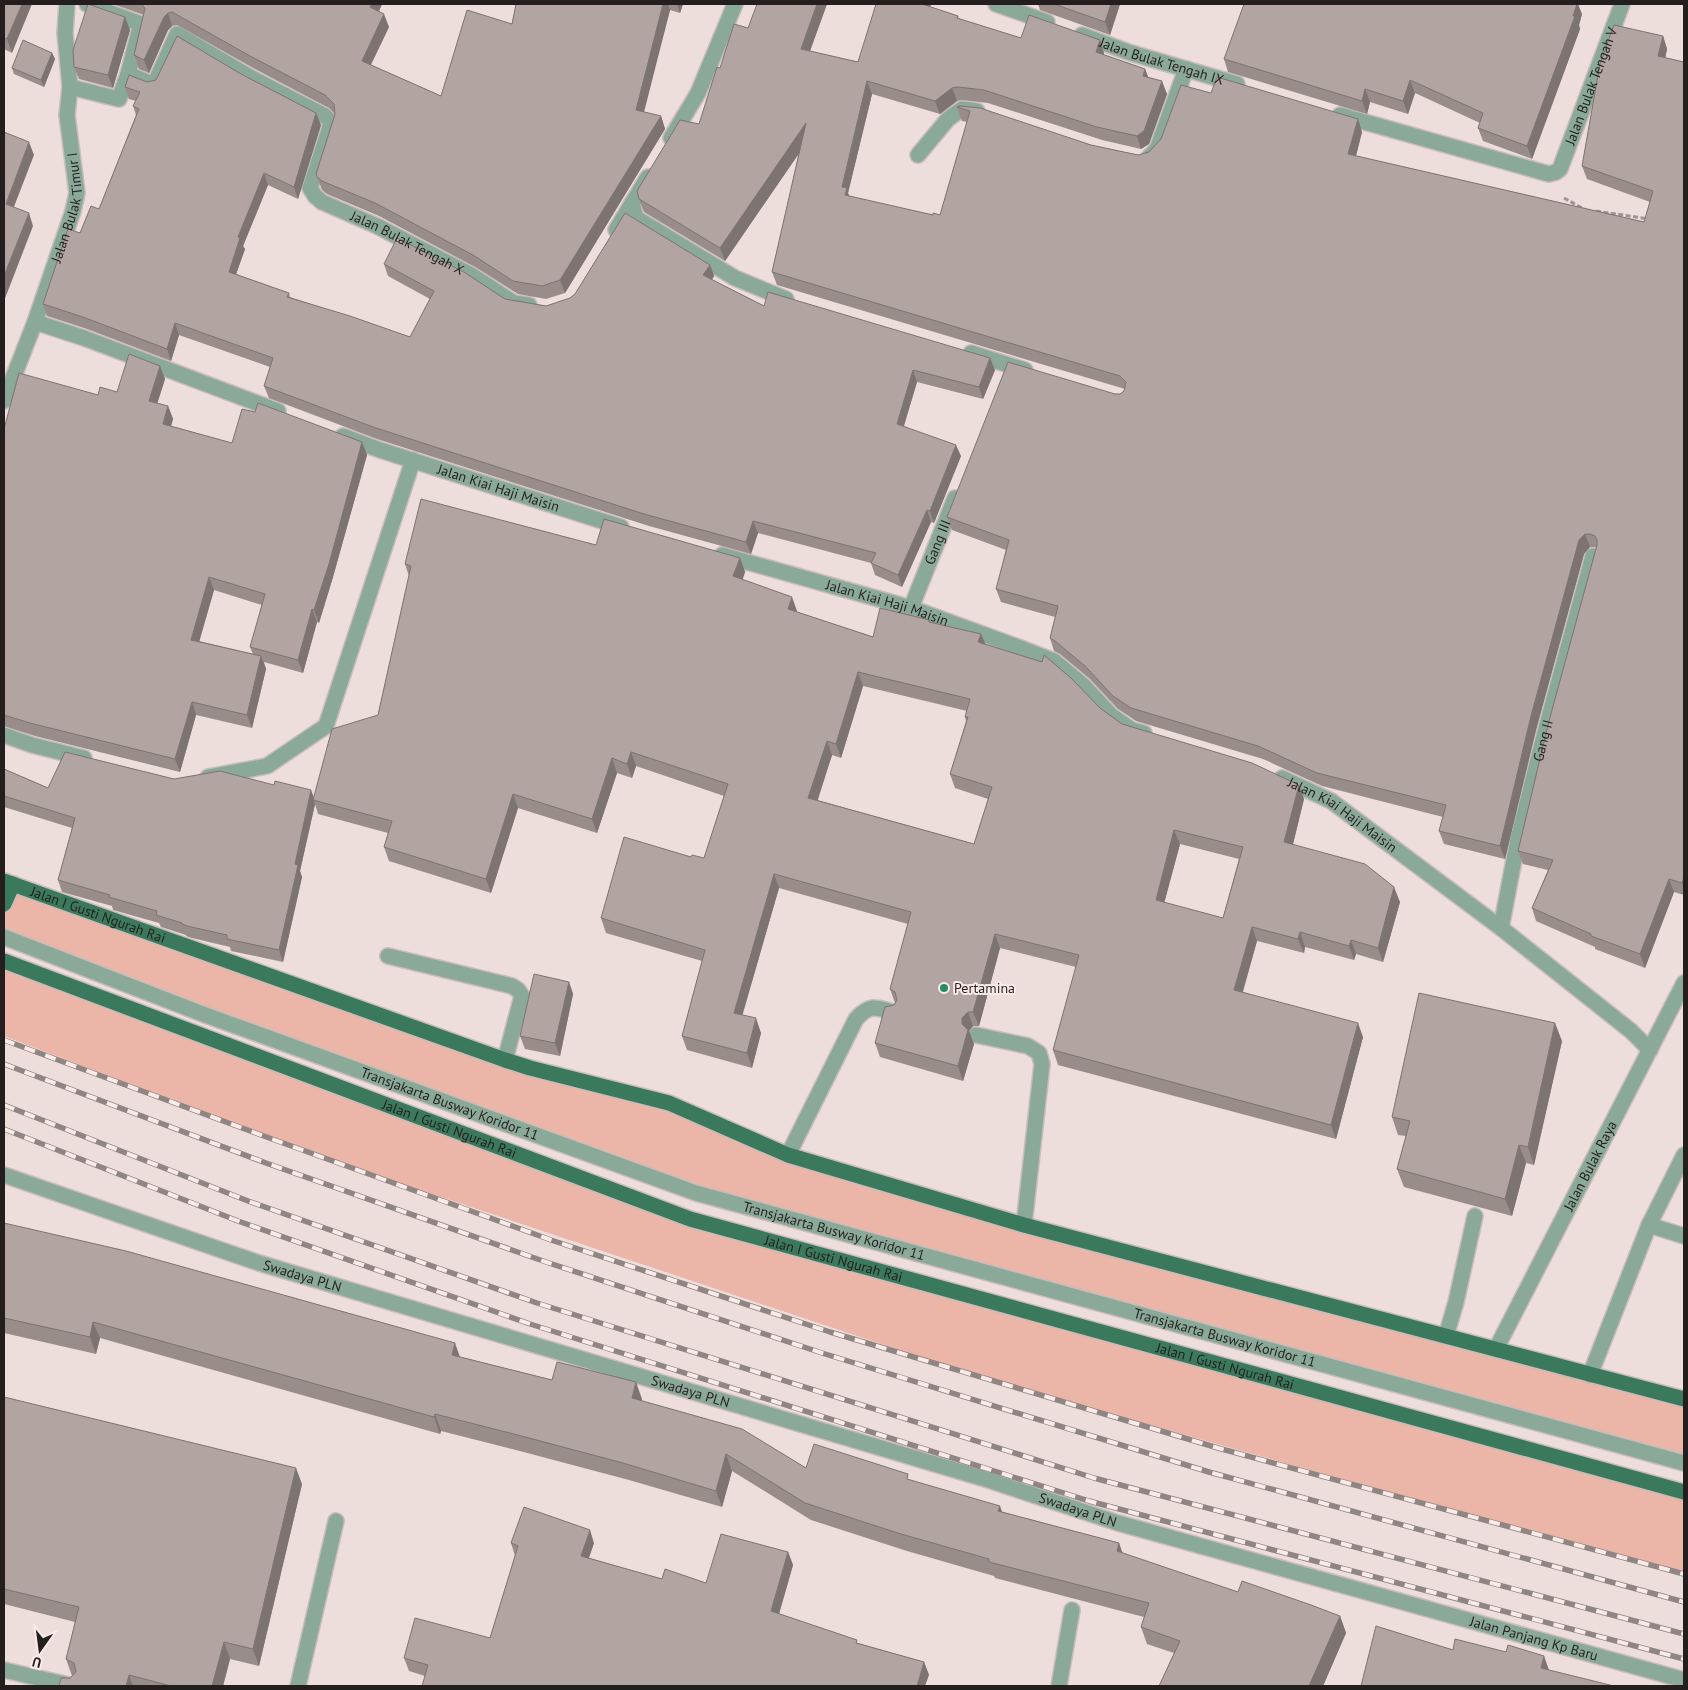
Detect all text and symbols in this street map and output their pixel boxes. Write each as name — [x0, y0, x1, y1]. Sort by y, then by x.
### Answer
street label: Jalan Bulak Tengah V — [1561, 25, 1621, 148]
street label: Jalan Bulak Tengah IX — [1096, 33, 1226, 89]
street label: Jalan Bulak Timur I — [47, 151, 86, 266]
street label: Jalan Bulak Tengah X — [347, 206, 468, 279]
street label: Jalan Kiai Haji Maisin — [434, 460, 562, 516]
street label: Gang III — [920, 517, 954, 567]
street label: Jalan Kiai Haji Maisin — [823, 575, 951, 630]
street label: Gang II — [1529, 718, 1557, 764]
street label: Jalan Kiai Haji Maisin — [1284, 773, 1401, 856]
street label: Jalan I Gusti Ngurah Rai — [27, 882, 168, 947]
place label: Pertamina — [954, 979, 1015, 997]
marker: Pertamina — [938, 982, 950, 994]
street label: Transjakarta Busway Koridor 11 — [358, 1063, 541, 1144]
street label: Jalan I Gusti Ngurah Rai — [379, 1095, 519, 1162]
street label: Jalan Bulak Raya — [1559, 1118, 1621, 1215]
street label: Transjakarta Busway Koridor 11 — [741, 1197, 927, 1264]
street label: Jalan I Gusti Ngurah Rai — [762, 1231, 905, 1286]
street label: Swadaya PLN — [261, 1256, 344, 1296]
street label: Transjakarta Busway Koridor 11 — [1132, 1304, 1318, 1371]
street label: Jalan I Gusti Ngurah Rai — [1153, 1338, 1296, 1394]
street label: Swadaya PLN — [649, 1371, 732, 1411]
street label: Swadaya PLN — [1037, 1488, 1119, 1531]
street label: Jalan Panjang Kp Baru — [1467, 1612, 1600, 1665]
north arrow — [15, 1625, 65, 1675]
text: U — [30, 1653, 43, 1672]

